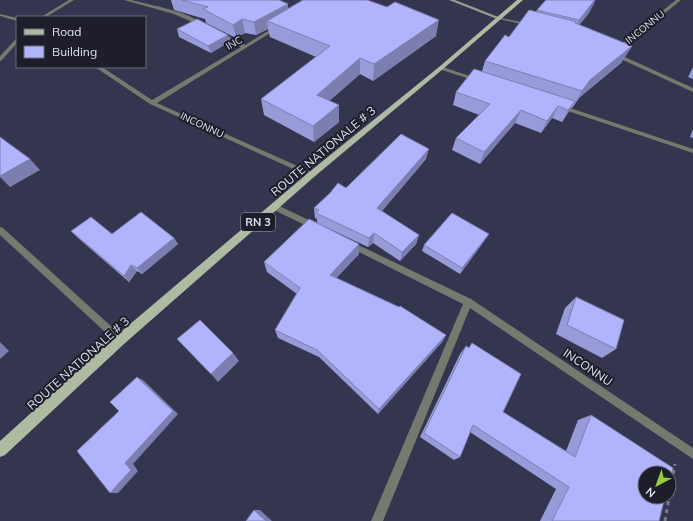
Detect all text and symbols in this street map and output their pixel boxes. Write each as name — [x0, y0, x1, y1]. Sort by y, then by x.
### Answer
street label: INCONNU — [623, 7, 667, 47]
legend — [16, 16, 146, 68]
text: Road — [52, 24, 81, 39]
street label: INC — [223, 33, 245, 53]
text: Building — [52, 44, 97, 59]
street label: ROUTE NATIONALE # 3 — [268, 103, 378, 199]
street label: INCONNU — [178, 109, 226, 141]
road number: RN 3 — [241, 213, 275, 231]
street label: ROUTE NATIONALE # 3 — [24, 313, 132, 413]
street label: INCONNU — [561, 345, 615, 389]
north arrow — [637, 465, 677, 505]
text: N — [643, 485, 658, 501]

